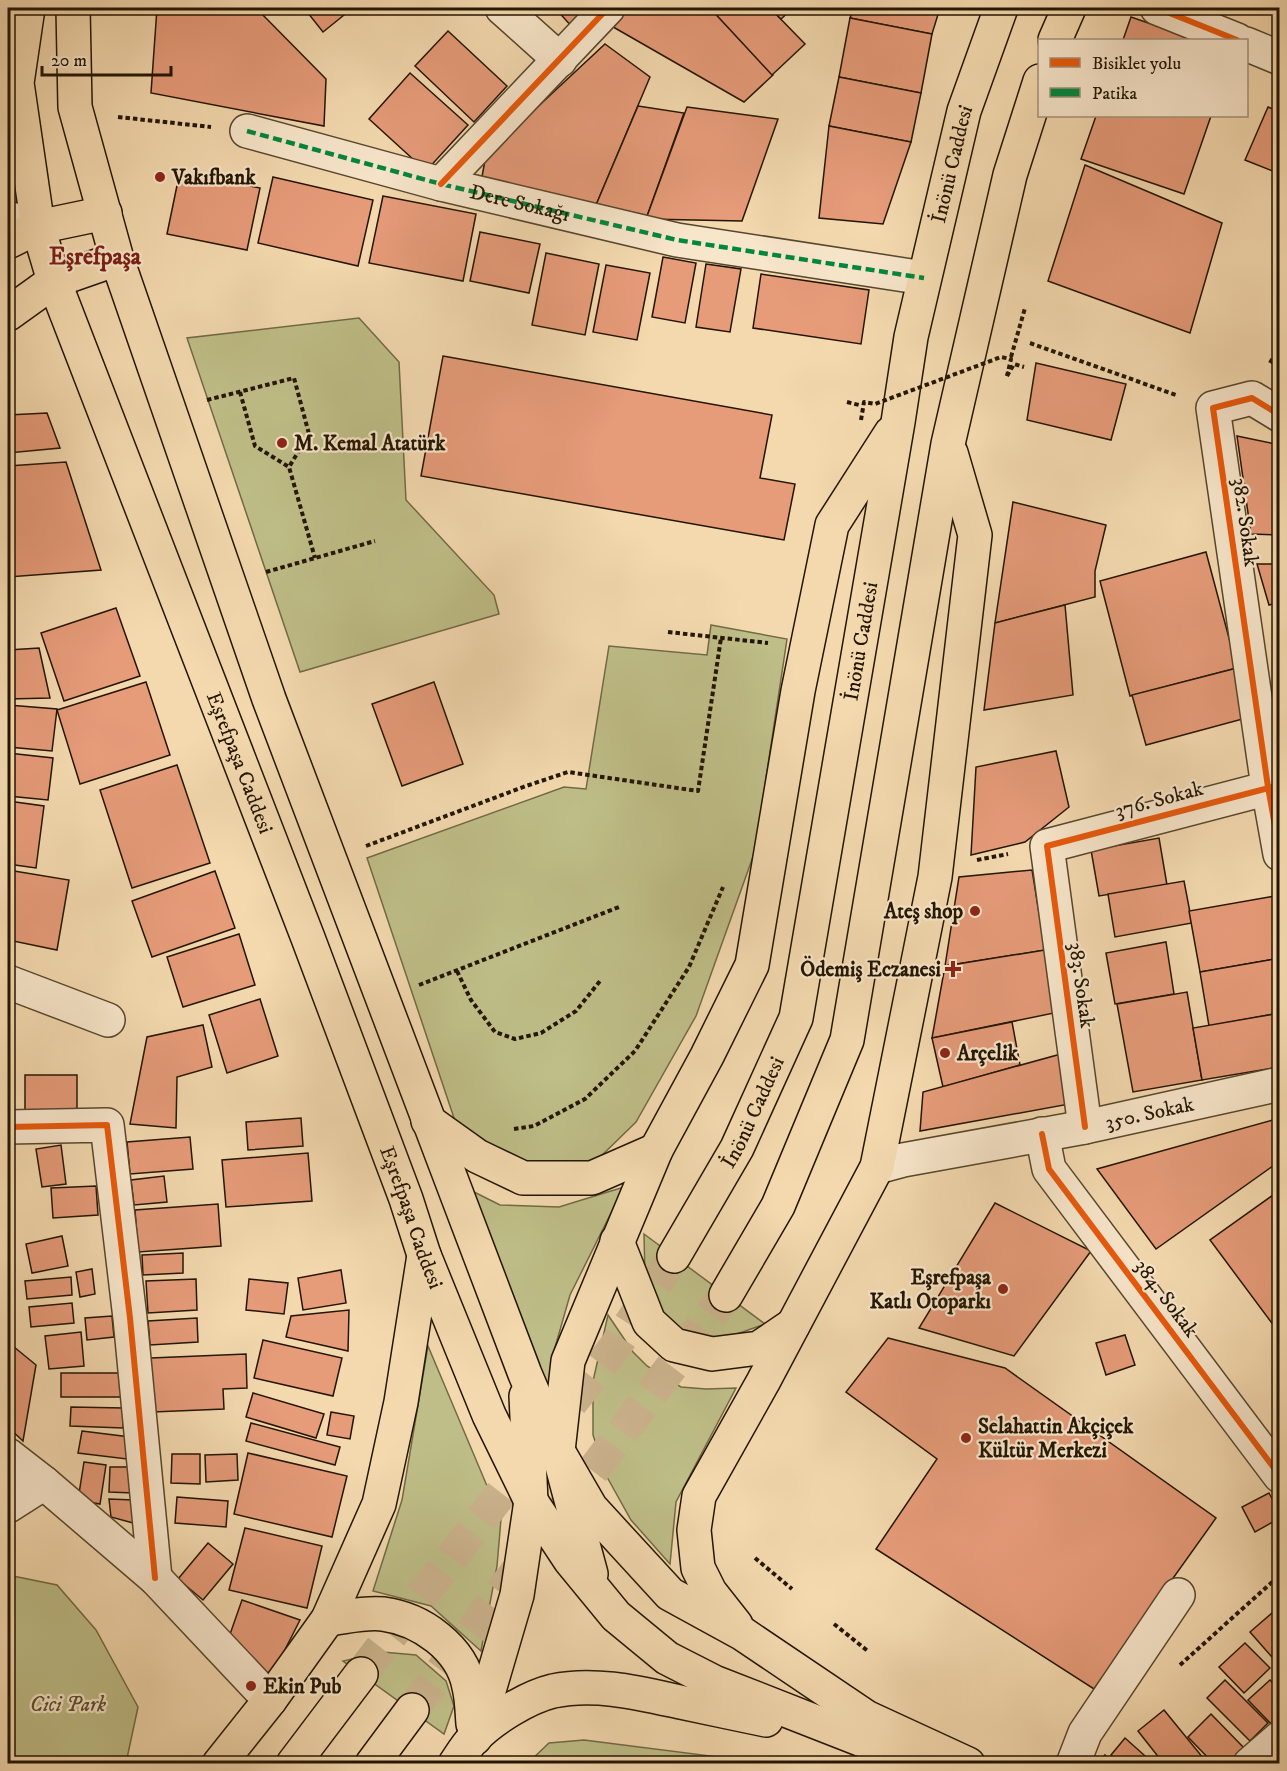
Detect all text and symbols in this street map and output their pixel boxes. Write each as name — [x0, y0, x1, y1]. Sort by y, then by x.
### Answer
scale bar — [42, 39, 171, 77]
legend — [1038, 39, 1248, 117]
text: 20 m — [51, 50, 87, 72]
text: Bisiklet yolu — [1092, 53, 1181, 75]
text: Patika — [1092, 83, 1137, 105]
street label: İnönü Caddesi — [925, 102, 979, 226]
place label: Vakıfbank — [171, 165, 256, 191]
marker: Vakıfbank — [153, 170, 167, 184]
street label: Dere Sokağı — [467, 179, 572, 228]
district label: Eşrefpaşa — [49, 242, 142, 272]
place label: M. Kemal Atatürk — [294, 431, 446, 457]
marker: M. Kemal Atatürk — [275, 436, 289, 450]
street label: 382. Sokak — [1226, 476, 1264, 569]
street label: İnönü Caddesi — [838, 580, 884, 703]
street label: Eşrefpaşa Caddesi — [200, 688, 278, 838]
street label: 376. Sokak — [1112, 776, 1207, 824]
place label: Ateş shop — [883, 899, 963, 925]
marker: Ateş shop — [968, 904, 982, 918]
street label: 383. Sokak — [1062, 940, 1100, 1030]
place label: Ödemiş Eczanesi — [800, 955, 942, 983]
marker: Ödemiş Eczanesi — [946, 962, 960, 976]
place label: Arçelik — [956, 1041, 1019, 1067]
marker: Arçelik — [938, 1046, 952, 1060]
street label: İnönü Caddesi — [715, 1053, 791, 1173]
street label: 350. Sokak — [1103, 1091, 1197, 1136]
street label: Eşrefpaşa Caddesi — [373, 1143, 448, 1293]
street label: 384. Sokak — [1128, 1254, 1204, 1343]
place label: Eşrefpaşa Katlı Otoparkı — [870, 1265, 992, 1315]
marker: Eşrefpaşa Katlı Otoparkı — [996, 1282, 1010, 1296]
place label: Selahattin Akçiçek Kültür Merkezi — [978, 1414, 1134, 1464]
marker: Selahattin Akçiçek Kültür Merkezi — [959, 1431, 973, 1445]
place label: Ekin Pub — [263, 1674, 341, 1700]
marker: Ekin Pub — [244, 1679, 258, 1693]
park label: Cici Park — [30, 1692, 106, 1718]

